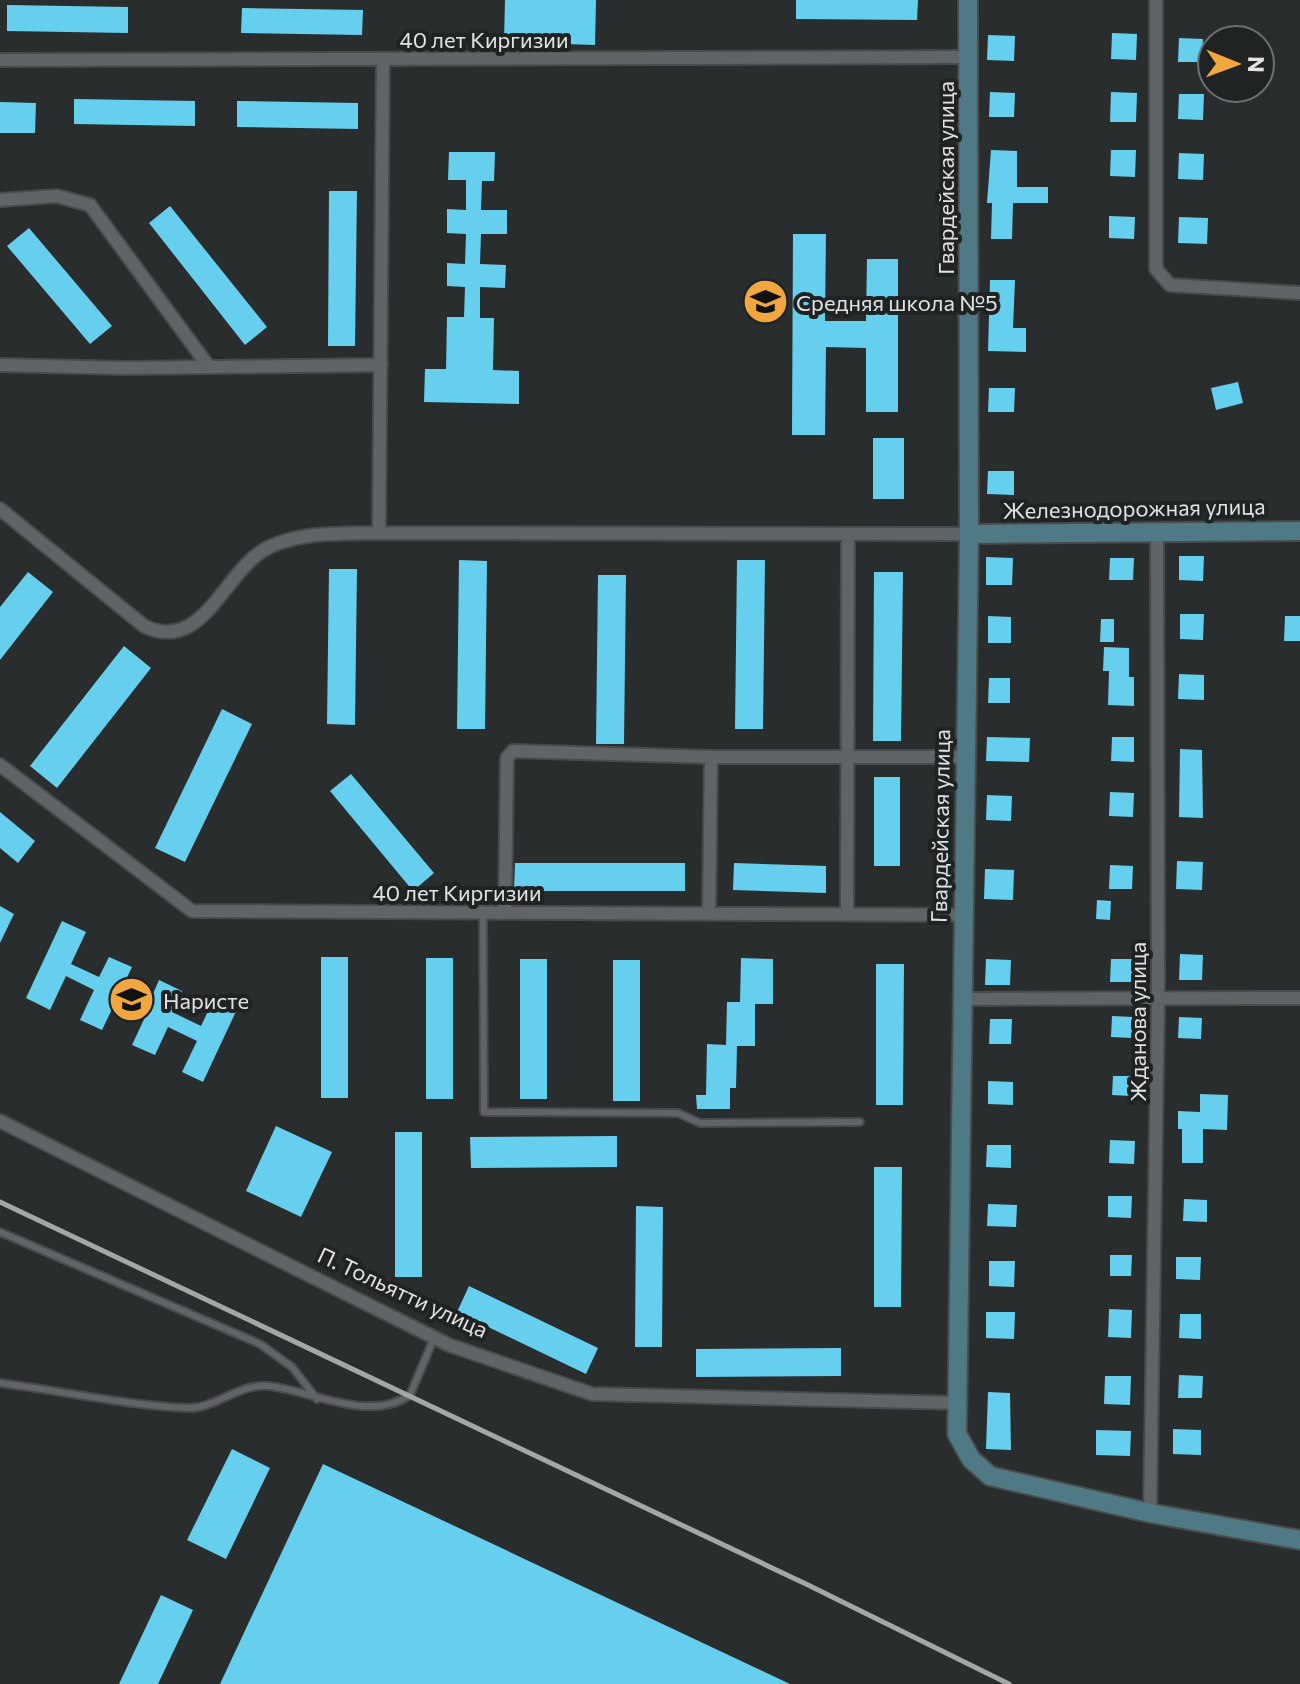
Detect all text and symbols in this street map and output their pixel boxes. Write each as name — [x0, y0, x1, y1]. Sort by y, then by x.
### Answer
north arrow — [1196, 24, 1276, 104]
street label: 40 лет Киргизии — [399, 26, 569, 53]
text: N — [1243, 56, 1270, 73]
street label: Гвардейская улица — [932, 81, 959, 275]
school or university icon: Средняя школа №5 — [741, 278, 789, 326]
place label: Средняя школа №5 — [796, 289, 998, 316]
street label: Железнодорожная улица — [1002, 492, 1266, 524]
street label: Гвардейская улица — [925, 729, 955, 923]
street label: 40 лет Киргизии — [372, 879, 542, 906]
street label: Жданова улица — [1124, 942, 1151, 1102]
school or university icon: Наристе — [108, 976, 156, 1024]
place label: Наристе — [163, 987, 249, 1014]
street label: П. Тольятти улица — [314, 1241, 492, 1343]

